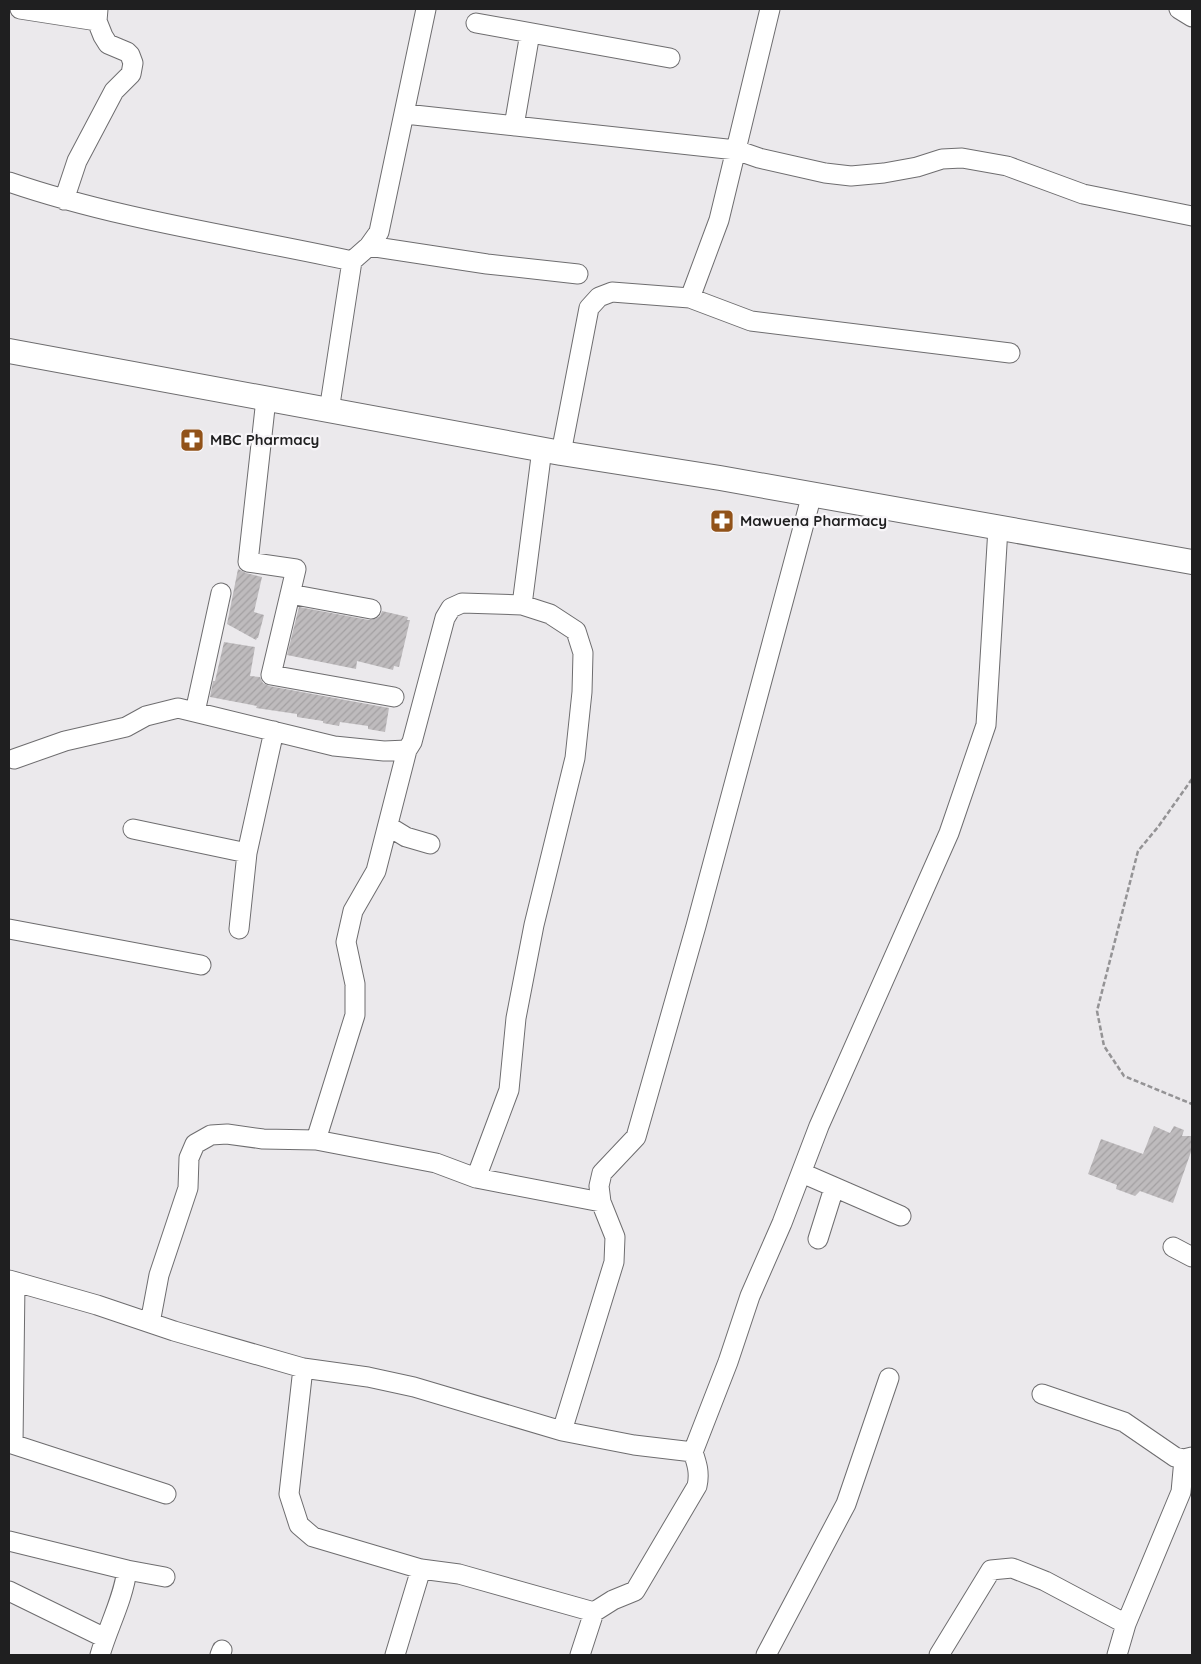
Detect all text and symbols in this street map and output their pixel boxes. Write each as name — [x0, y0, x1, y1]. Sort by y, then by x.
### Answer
pharmacy icon: MBC Pharmacy — [179, 427, 205, 453]
place label: MBC Pharmacy — [210, 430, 319, 449]
pharmacy icon: Mawuena Pharmacy — [709, 508, 735, 534]
place label: Mawuena Pharmacy — [740, 511, 887, 530]

